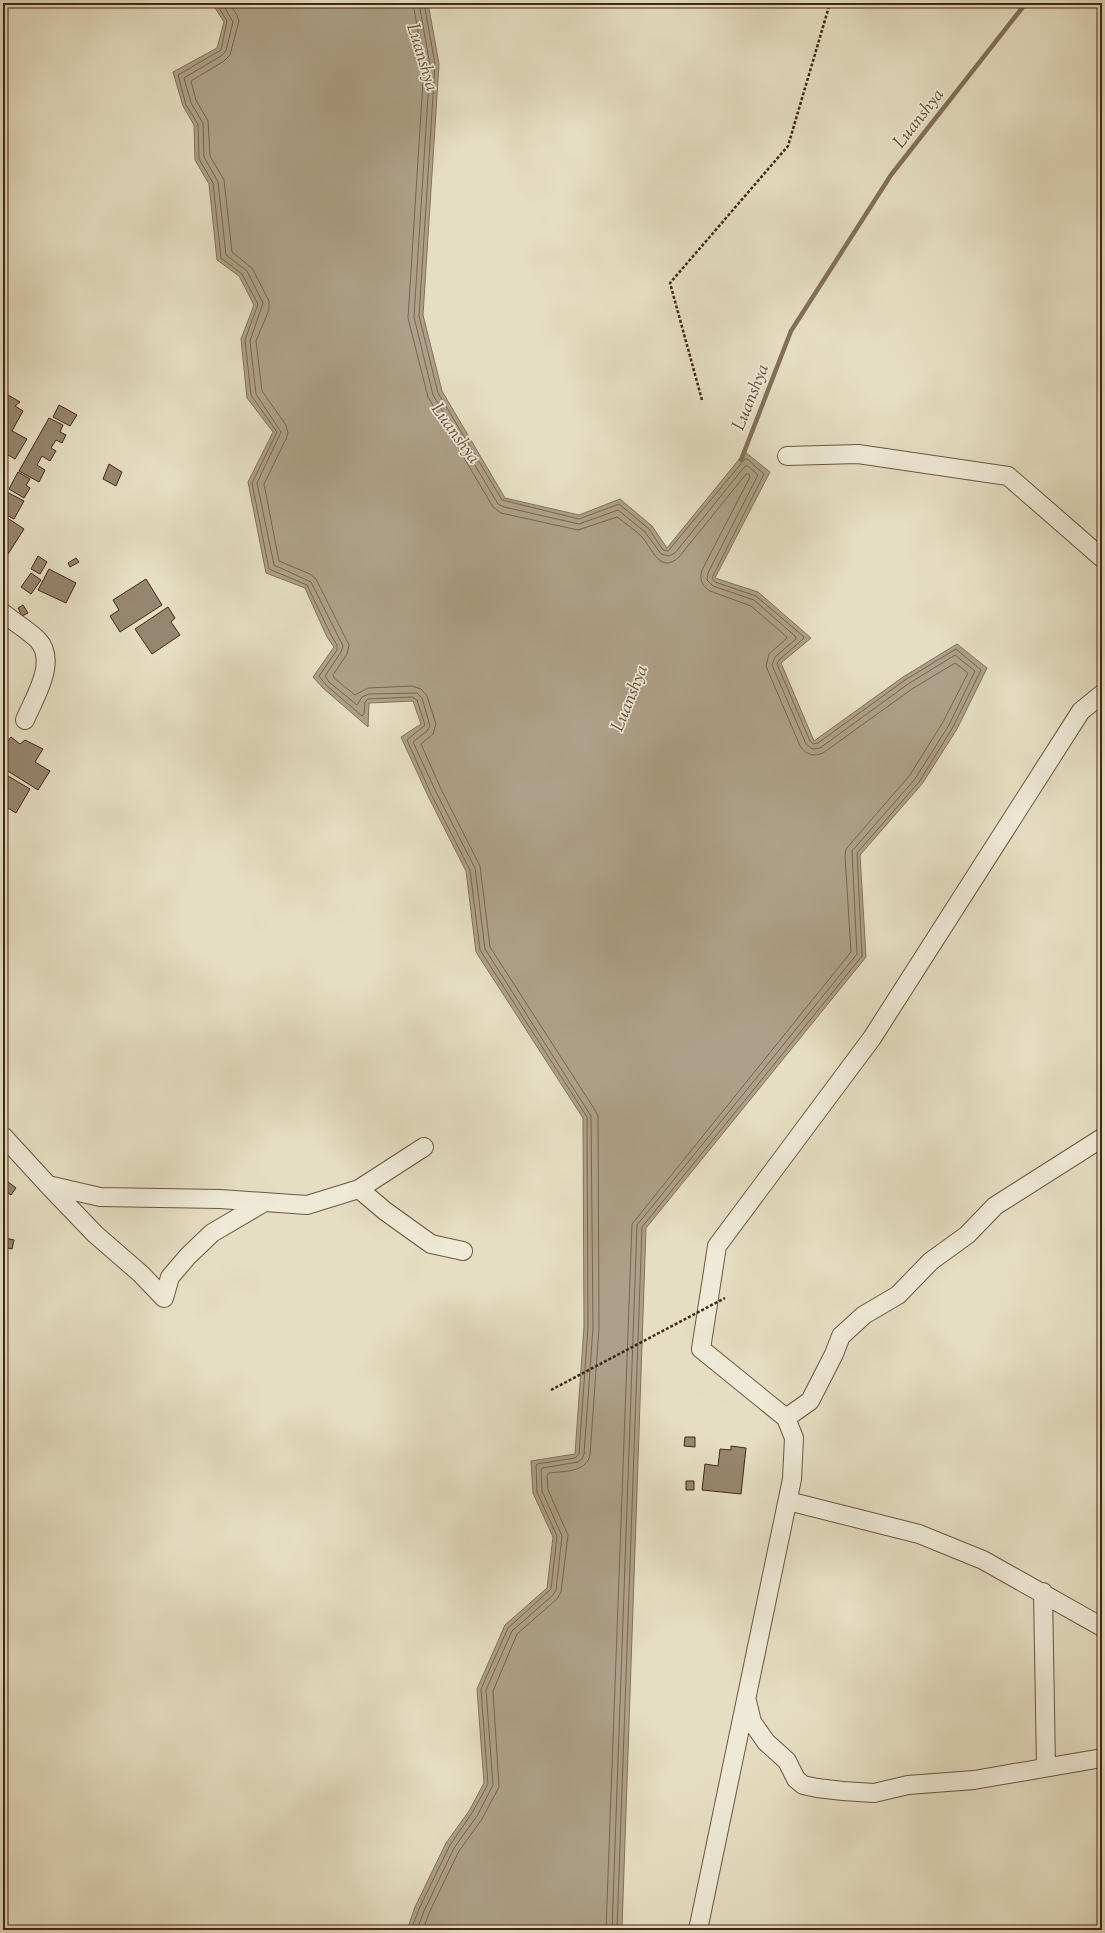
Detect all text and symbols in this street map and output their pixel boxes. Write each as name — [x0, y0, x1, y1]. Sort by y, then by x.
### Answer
water label: Luanshya — [398, 20, 444, 95]
water label: Luanshya — [888, 84, 951, 155]
water label: Luanshya — [727, 361, 777, 435]
water label: Luanshya — [423, 398, 485, 470]
water label: Luanshya — [606, 662, 656, 736]

